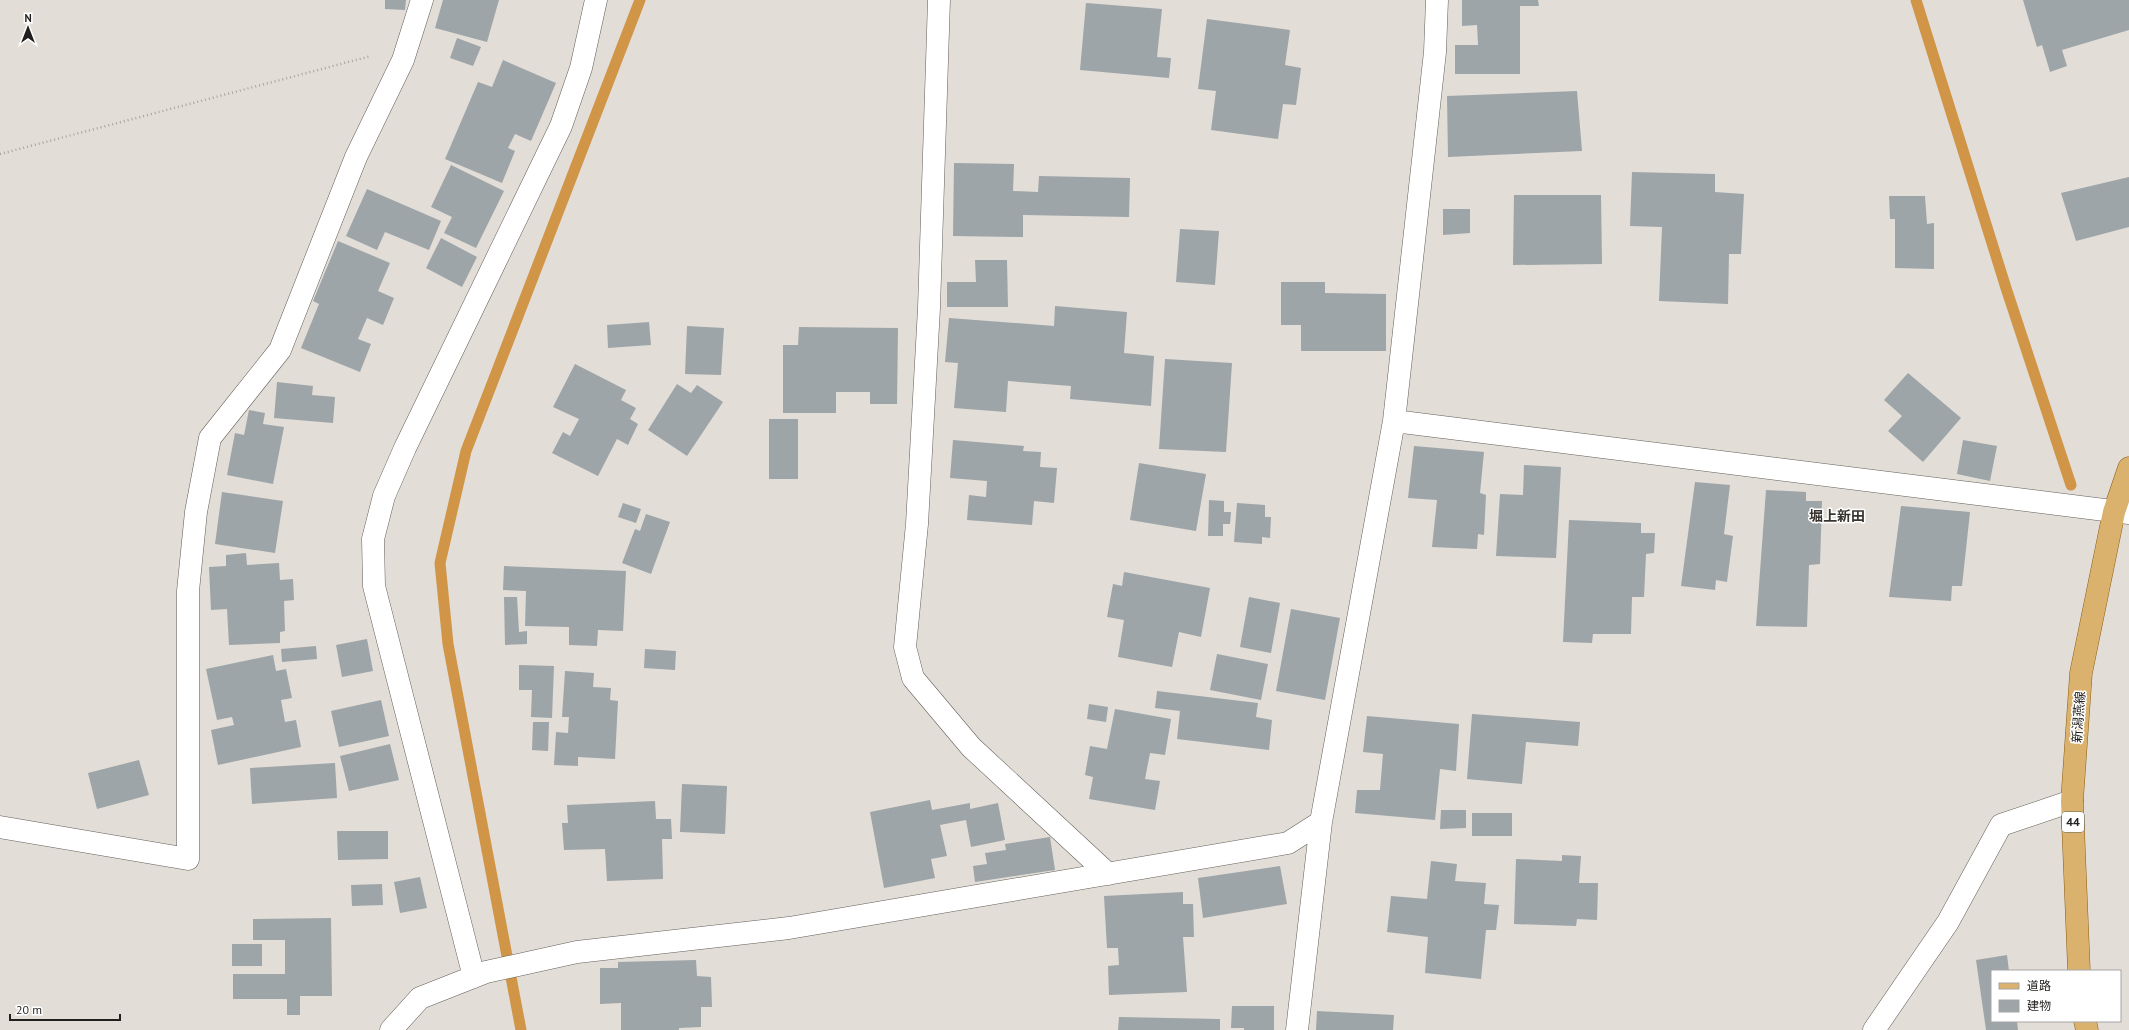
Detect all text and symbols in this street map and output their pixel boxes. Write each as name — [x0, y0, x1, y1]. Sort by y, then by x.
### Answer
north arrow — [8, 8, 48, 48]
text: N — [24, 11, 32, 25]
district label: 堀上新田 — [1809, 507, 1865, 525]
street label: 新潟燕線 — [2068, 690, 2089, 744]
road number: 44 — [2062, 812, 2084, 832]
legend — [1991, 970, 2121, 1022]
text: 道路 — [2027, 978, 2051, 993]
scale bar — [10, 996, 120, 1022]
text: 建物 — [2027, 998, 2051, 1013]
text: 20 m — [16, 1002, 42, 1017]

